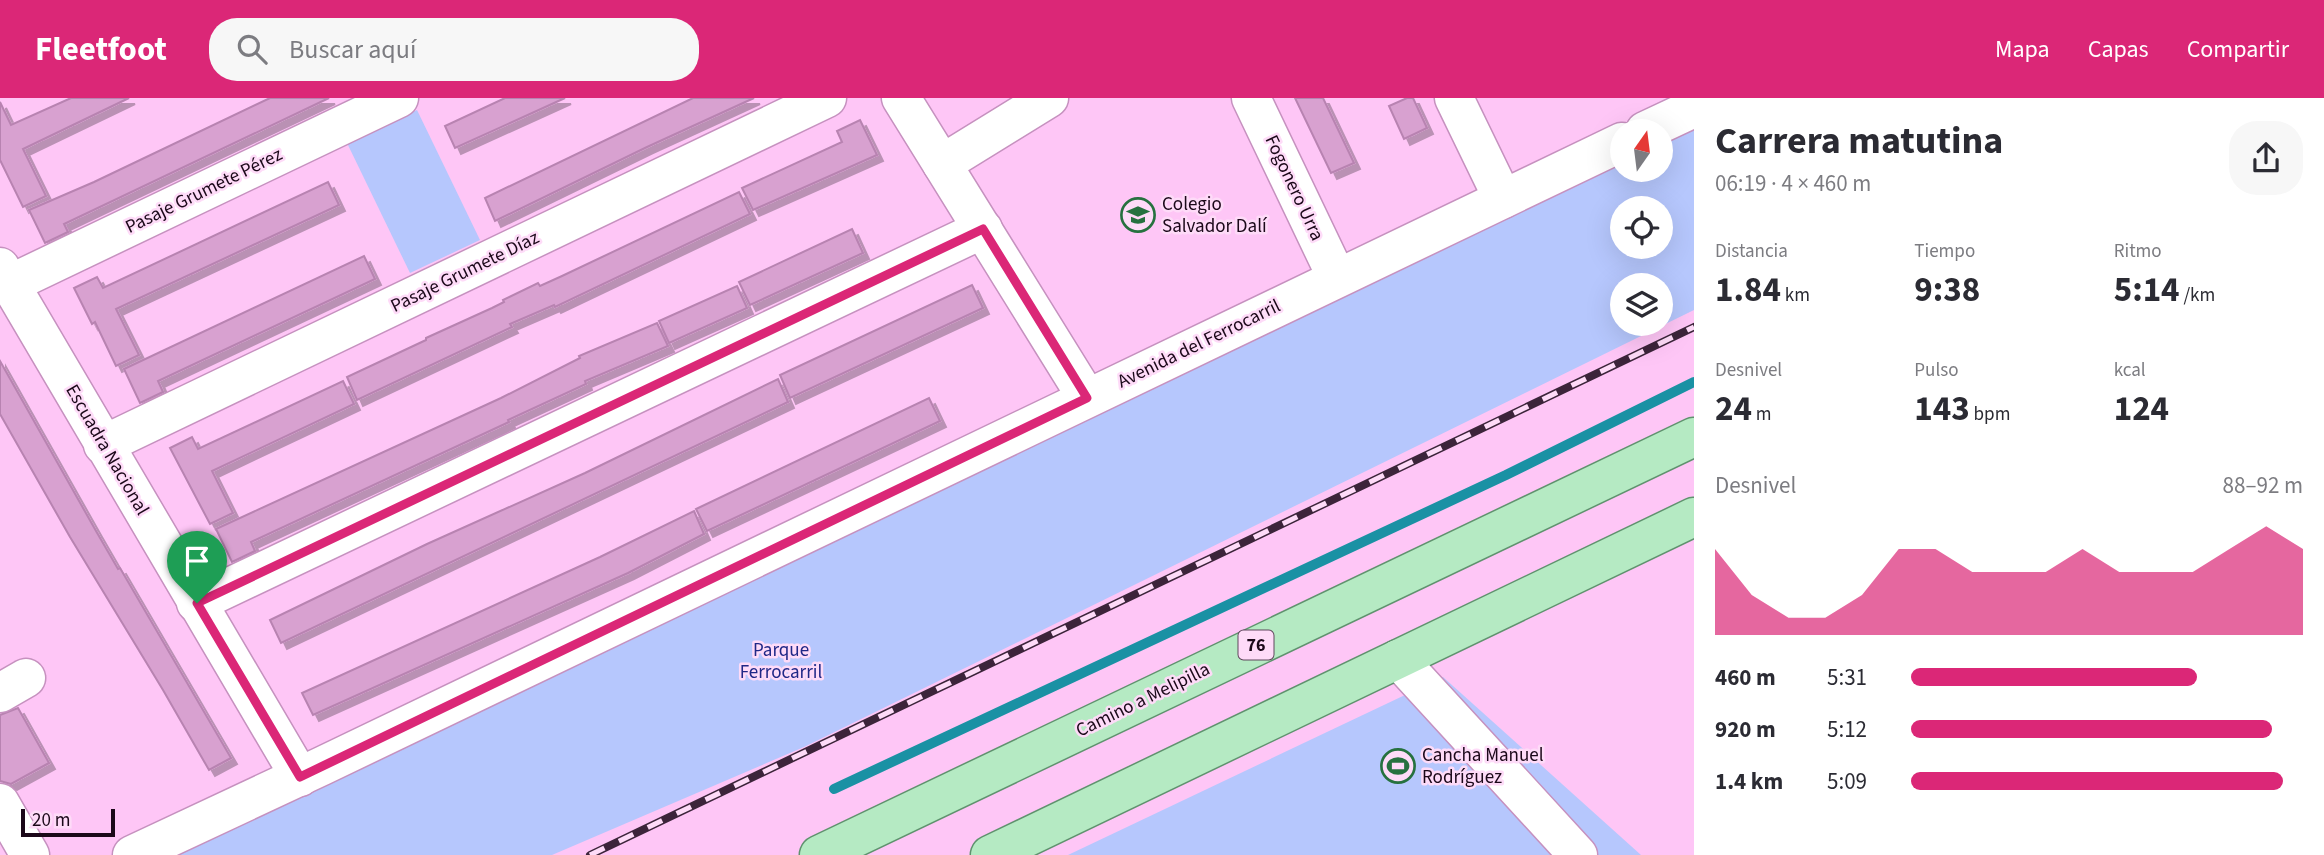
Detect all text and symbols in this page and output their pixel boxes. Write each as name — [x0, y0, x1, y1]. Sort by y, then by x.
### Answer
search box — [209, 18, 699, 81]
text: Fleetfoot — [35, 26, 167, 73]
icon: search — [233, 30, 271, 68]
text: Buscar aquí — [289, 31, 416, 68]
text: Mapa — [1995, 32, 2050, 67]
text: Capas — [2088, 32, 2149, 67]
text: Compartir — [2187, 32, 2289, 67]
text: Carrera matutina — [1715, 114, 2003, 168]
north arrow — [1610, 119, 1673, 182]
map controls — [1610, 119, 1673, 336]
button: share — [2229, 121, 2303, 195]
street label: Fogonero Urra — [1258, 131, 1330, 245]
street label: Pasaje Grumete Pérez — [121, 141, 287, 241]
text: 06:19 · 4 × 460 m — [1715, 167, 1871, 200]
place label: Colegio Salvador Dalí — [1162, 191, 1268, 240]
school or university icon: Colegio Salvador Dalí — [1119, 196, 1157, 234]
button: locate — [1610, 196, 1673, 259]
street label: Pasaje Grumete Díaz — [386, 224, 544, 320]
text: Distancia — [1715, 238, 1788, 265]
text: Tiempo — [1914, 238, 1975, 265]
text: Ritmo — [2114, 238, 2162, 265]
text: 1.84 — [1715, 265, 1781, 315]
text: 9:38 — [1914, 265, 1980, 315]
text: 5:14 — [2114, 265, 2180, 315]
button: layers — [1610, 273, 1673, 336]
text: km — [1781, 282, 1810, 309]
text: /km — [2180, 282, 2215, 309]
street label: Avenida del Ferrocarril — [1113, 293, 1285, 395]
text: Desnivel — [1715, 357, 1782, 384]
text: Pulso — [1914, 357, 1959, 384]
text: kcal — [2114, 357, 2146, 384]
street label: Escuadra Nacional — [59, 380, 156, 521]
text: 24 — [1715, 384, 1752, 434]
text: 143 — [1914, 384, 1970, 434]
text: 124 — [2114, 384, 2169, 434]
text: m — [1752, 401, 1772, 428]
text: bpm — [1970, 401, 2010, 428]
text: Desnivel — [1715, 469, 1796, 502]
text: 88–92 m — [2223, 469, 2303, 502]
pin — [167, 531, 227, 603]
icon: arrive — [178, 542, 216, 580]
road number: 76 — [1238, 630, 1274, 660]
park label: Parque Ferrocarril — [740, 637, 822, 686]
street label: Camino a Melipilla — [1071, 656, 1215, 744]
text: 460 m — [1715, 661, 1776, 694]
text: 5:31 — [1827, 661, 1867, 694]
text: 920 m — [1715, 713, 1776, 746]
text: 5:12 — [1827, 713, 1867, 746]
place label: Cancha Manuel Rodríguez — [1422, 742, 1544, 791]
sports icon: Cancha Manuel Rodríguez — [1379, 747, 1417, 785]
text: 1.4 km — [1715, 765, 1783, 798]
text: 5:09 — [1827, 765, 1867, 798]
scale bar — [21, 806, 116, 838]
text: 20 m — [32, 807, 70, 834]

